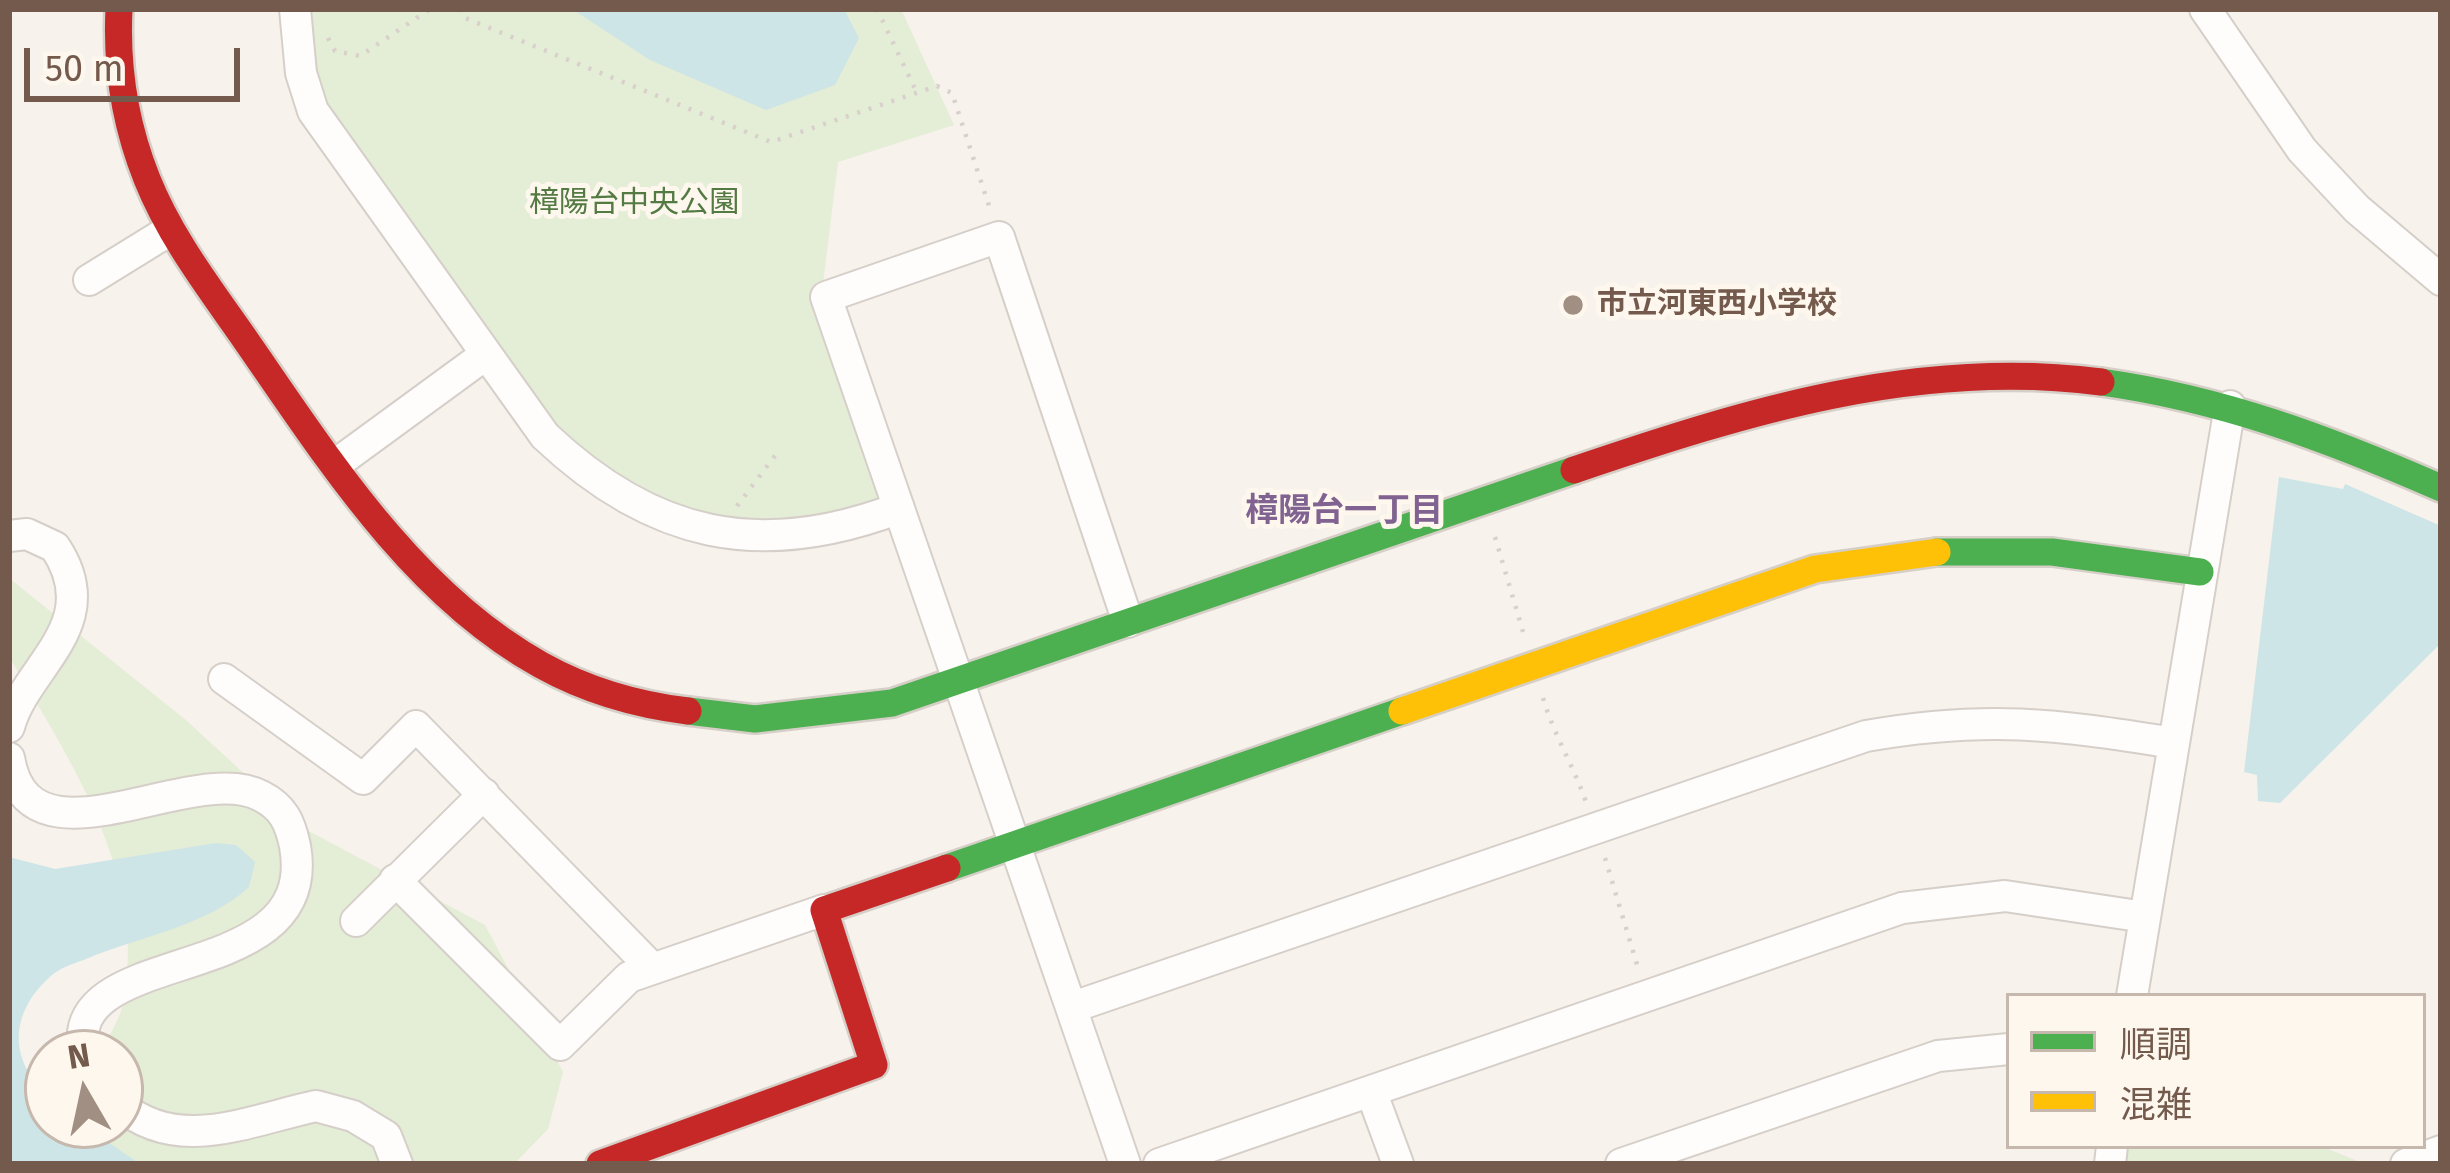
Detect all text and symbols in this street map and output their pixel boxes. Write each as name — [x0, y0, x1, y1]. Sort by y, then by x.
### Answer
scale bar — [30, 24, 246, 98]
text: 50 m — [45, 47, 124, 91]
park label: 樟陽台中央公園 — [529, 186, 739, 222]
place label: 市立河東西小学校 — [1597, 287, 1837, 323]
marker: 市立河東西小学校 — [1560, 292, 1586, 318]
district label: 樟陽台一丁目 — [1245, 492, 1443, 532]
legend — [2006, 993, 2426, 1149]
text: 順調 — [2120, 1023, 2192, 1067]
north arrow — [24, 1029, 144, 1149]
text: N — [65, 1035, 93, 1078]
text: 混雑 — [2120, 1083, 2192, 1127]

